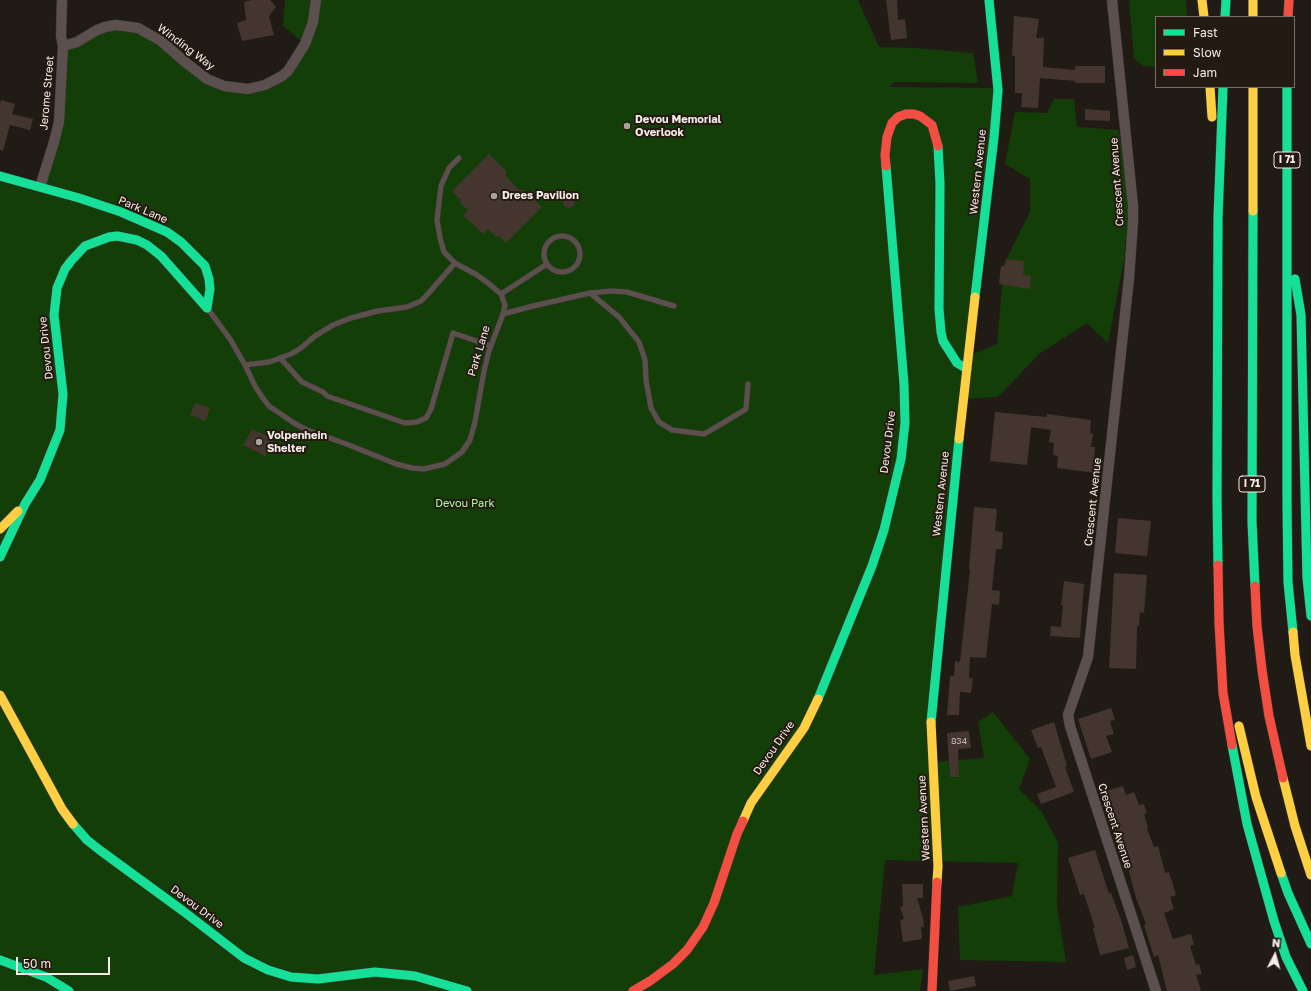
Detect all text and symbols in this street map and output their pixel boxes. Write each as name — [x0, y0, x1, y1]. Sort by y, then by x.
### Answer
legend — [1155, 16, 1295, 88]
street label: Winding Way — [155, 21, 217, 73]
text: Fast — [1193, 25, 1218, 40]
text: Slow — [1193, 45, 1221, 60]
street label: Jerome Street — [37, 55, 57, 131]
text: Jam — [1193, 65, 1217, 80]
place label: Devou Memorial Overlook — [635, 113, 721, 139]
marker: Devou Memorial Overlook — [622, 121, 632, 131]
street label: Western Avenue — [967, 129, 989, 215]
street label: Crescent Avenue — [1107, 137, 1127, 227]
road number: I 71 — [1274, 152, 1300, 168]
place label: Drees Pavilion — [502, 189, 579, 203]
marker: Drees Pavilion — [489, 191, 499, 201]
street label: Park Lane — [116, 194, 170, 226]
street label: Devou Drive — [36, 316, 56, 380]
street label: Park Lane — [465, 324, 493, 378]
street label: Devou Drive — [878, 410, 898, 474]
place label: Volpenhein Shelter — [267, 429, 327, 455]
marker: Volpenhein Shelter — [254, 437, 264, 447]
street label: Western Avenue — [930, 451, 952, 537]
street label: Crescent Avenue — [1082, 457, 1104, 547]
road number: I 71 — [1239, 476, 1265, 492]
park label: Devou Park — [435, 497, 495, 511]
street label: Devou Drive — [751, 718, 797, 778]
house number: 834 — [951, 736, 967, 746]
street label: Western Avenue — [915, 775, 933, 861]
street label: Crescent Avenue — [1095, 782, 1135, 870]
street label: Devou Drive — [168, 883, 226, 931]
north arrow — [1255, 935, 1295, 975]
text: N — [1271, 936, 1281, 949]
scale bar — [18, 949, 112, 975]
text: 50 m — [23, 956, 51, 971]

